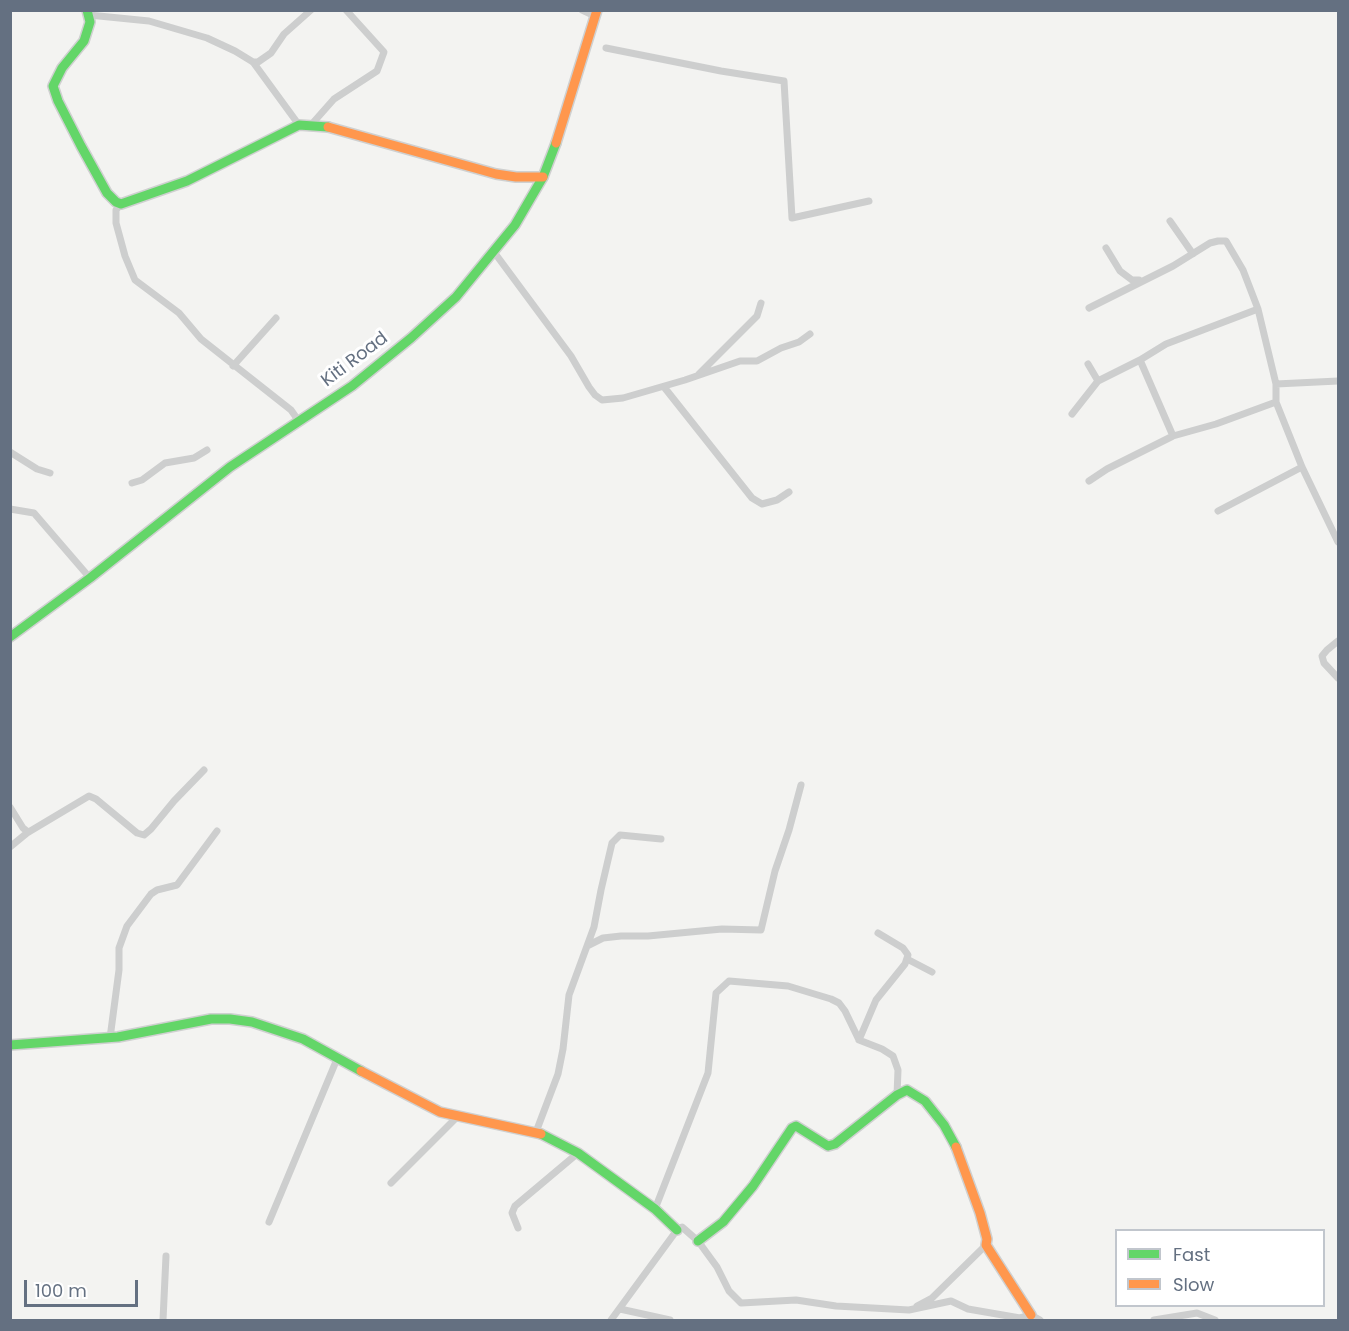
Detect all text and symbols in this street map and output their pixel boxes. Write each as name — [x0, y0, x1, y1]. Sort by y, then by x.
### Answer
street label: Kiti Road — [317, 328, 393, 392]
legend — [1115, 1229, 1325, 1307]
text: Fast — [1173, 1242, 1210, 1267]
scale bar — [27, 1268, 141, 1306]
text: Slow — [1173, 1272, 1214, 1297]
text: 100 m — [35, 1278, 87, 1303]

